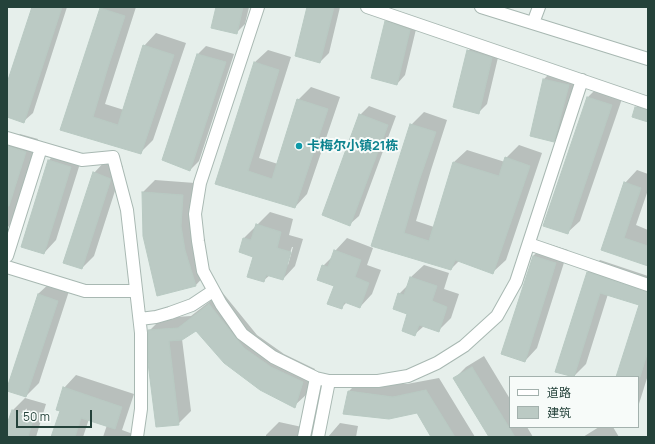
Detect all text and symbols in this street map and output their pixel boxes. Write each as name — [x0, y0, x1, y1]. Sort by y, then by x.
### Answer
place label: 卡梅尔小镇21栋 — [307, 138, 398, 154]
marker: 卡梅尔小镇21栋 — [294, 141, 304, 151]
legend — [509, 376, 639, 428]
text: 道路 — [547, 384, 571, 401]
scale bar — [18, 402, 94, 428]
text: 建筑 — [547, 404, 571, 421]
text: 50 m — [23, 408, 50, 425]

